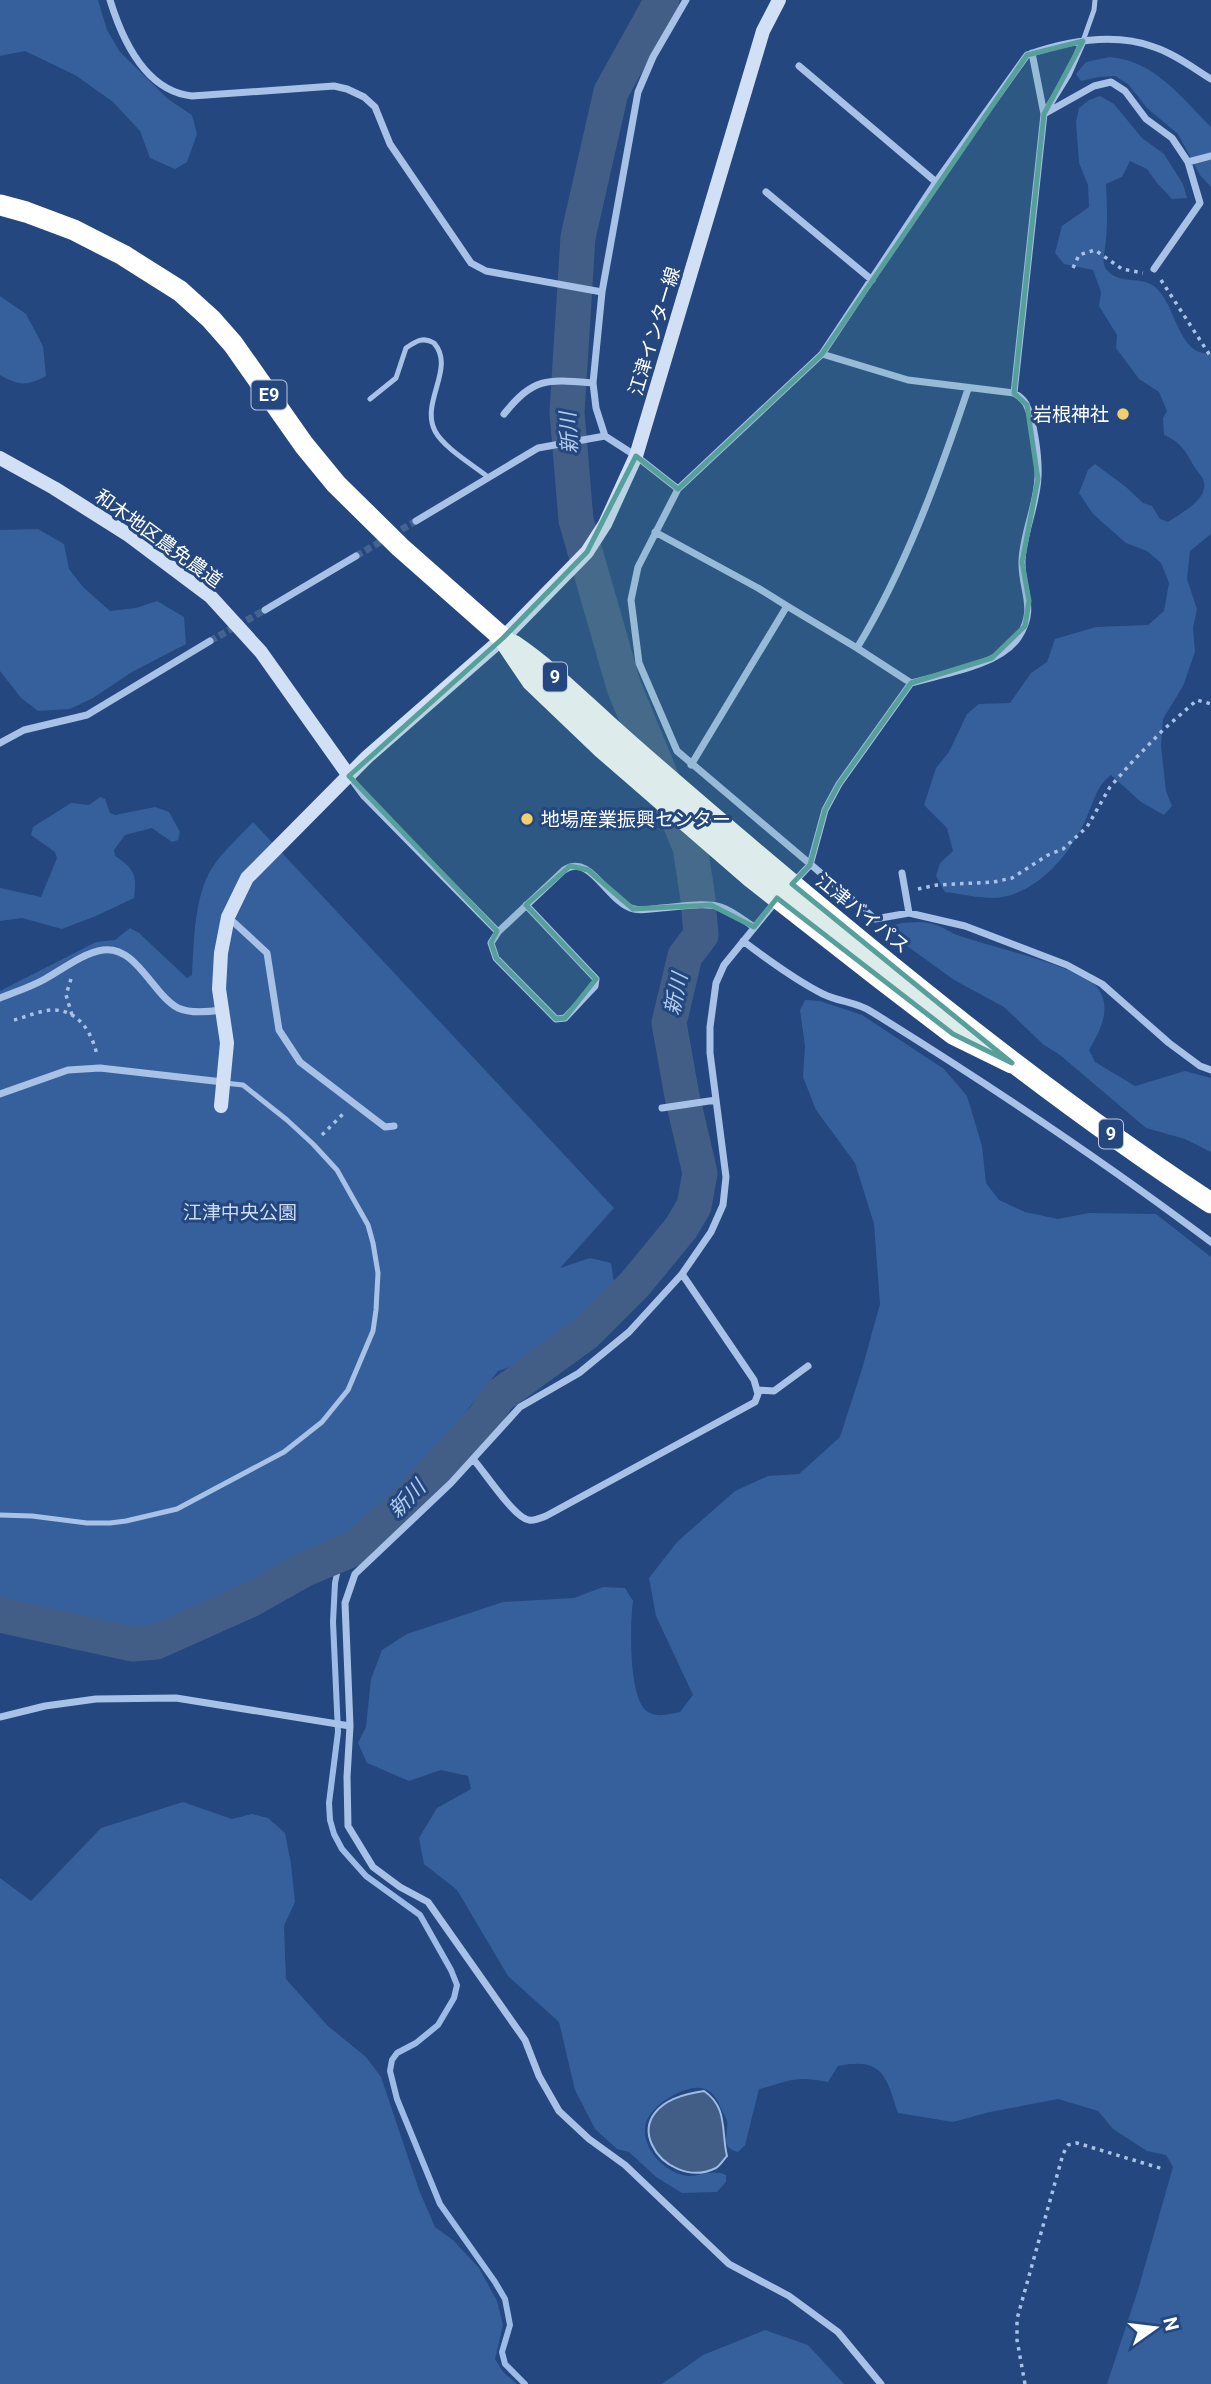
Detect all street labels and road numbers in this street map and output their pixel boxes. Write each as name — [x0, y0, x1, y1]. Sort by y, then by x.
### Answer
street label: 江津インター線 — [624, 264, 685, 398]
road number: E9 — [252, 380, 286, 410]
street label: 和木地区農免農道 — [90, 484, 227, 592]
road number: 9 — [543, 662, 567, 692]
street label: 江津バイパス — [811, 869, 914, 958]
road number: 9 — [1099, 1120, 1123, 1148]

